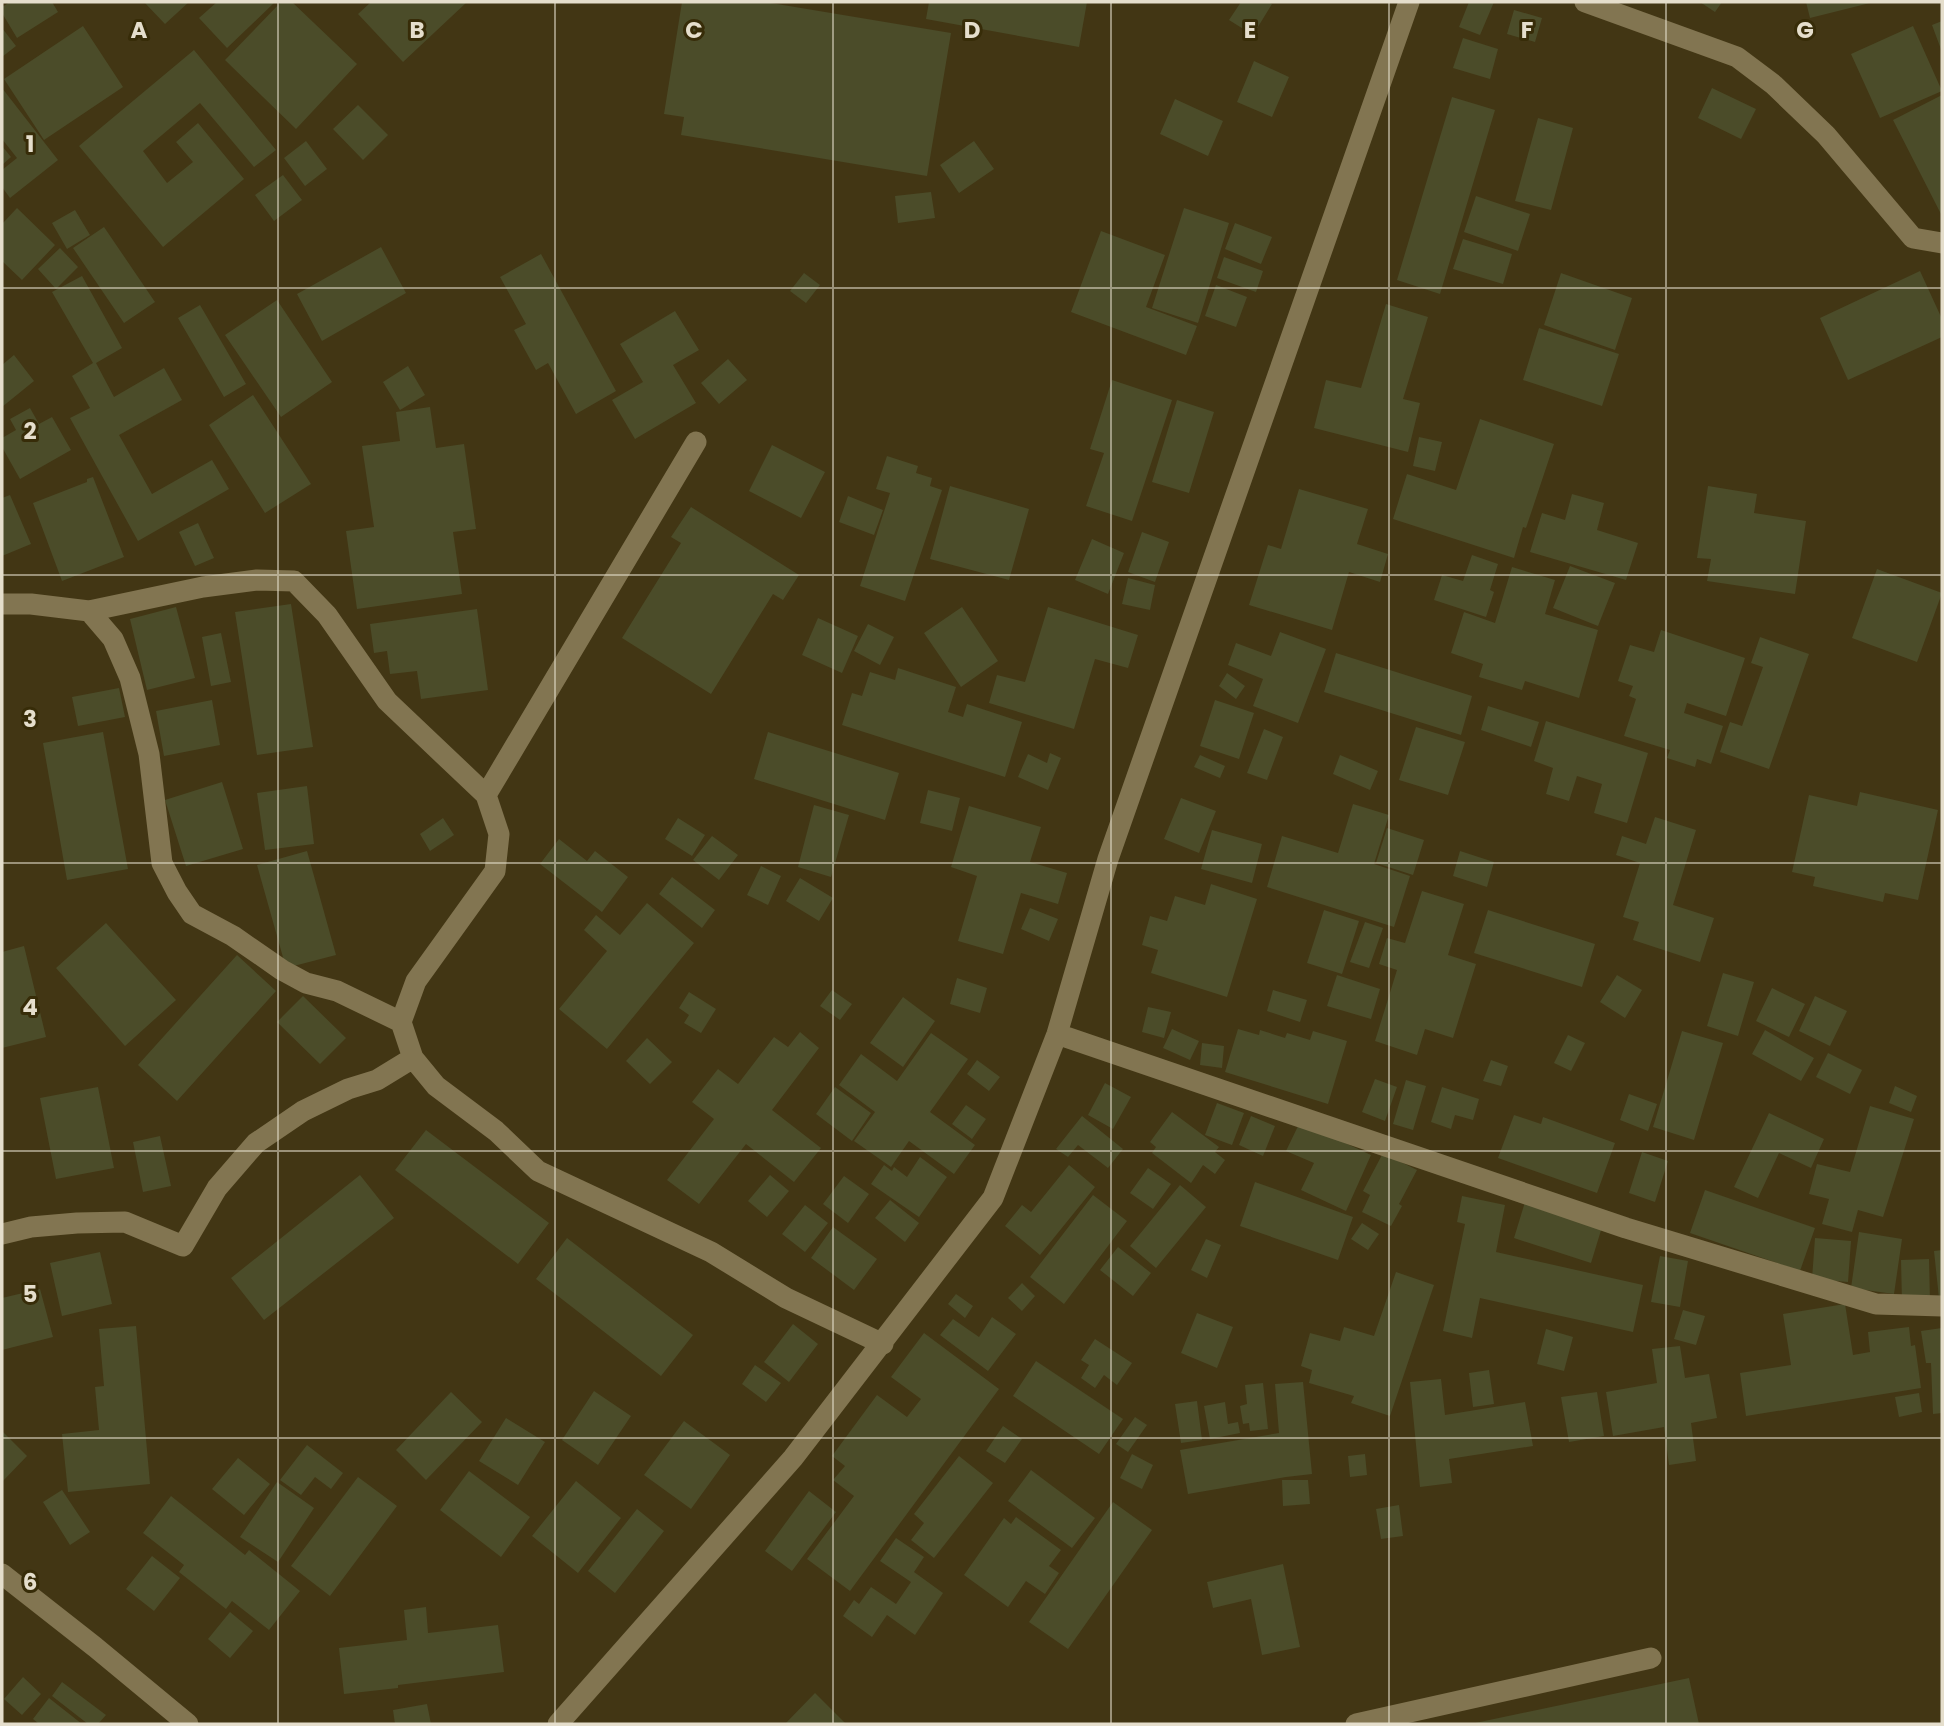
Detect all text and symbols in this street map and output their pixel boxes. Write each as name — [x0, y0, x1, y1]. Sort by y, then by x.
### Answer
text: A — [131, 14, 148, 46]
text: B — [409, 14, 425, 46]
text: C — [685, 14, 703, 46]
text: D — [964, 14, 980, 46]
text: E — [1244, 14, 1256, 46]
text: F — [1521, 14, 1533, 46]
text: G — [1796, 14, 1814, 46]
text: 1 — [26, 128, 34, 160]
text: 2 — [23, 415, 37, 447]
text: 3 — [23, 703, 37, 735]
text: 4 — [22, 991, 38, 1023]
text: 5 — [23, 1278, 37, 1310]
text: 6 — [23, 1566, 37, 1598]

